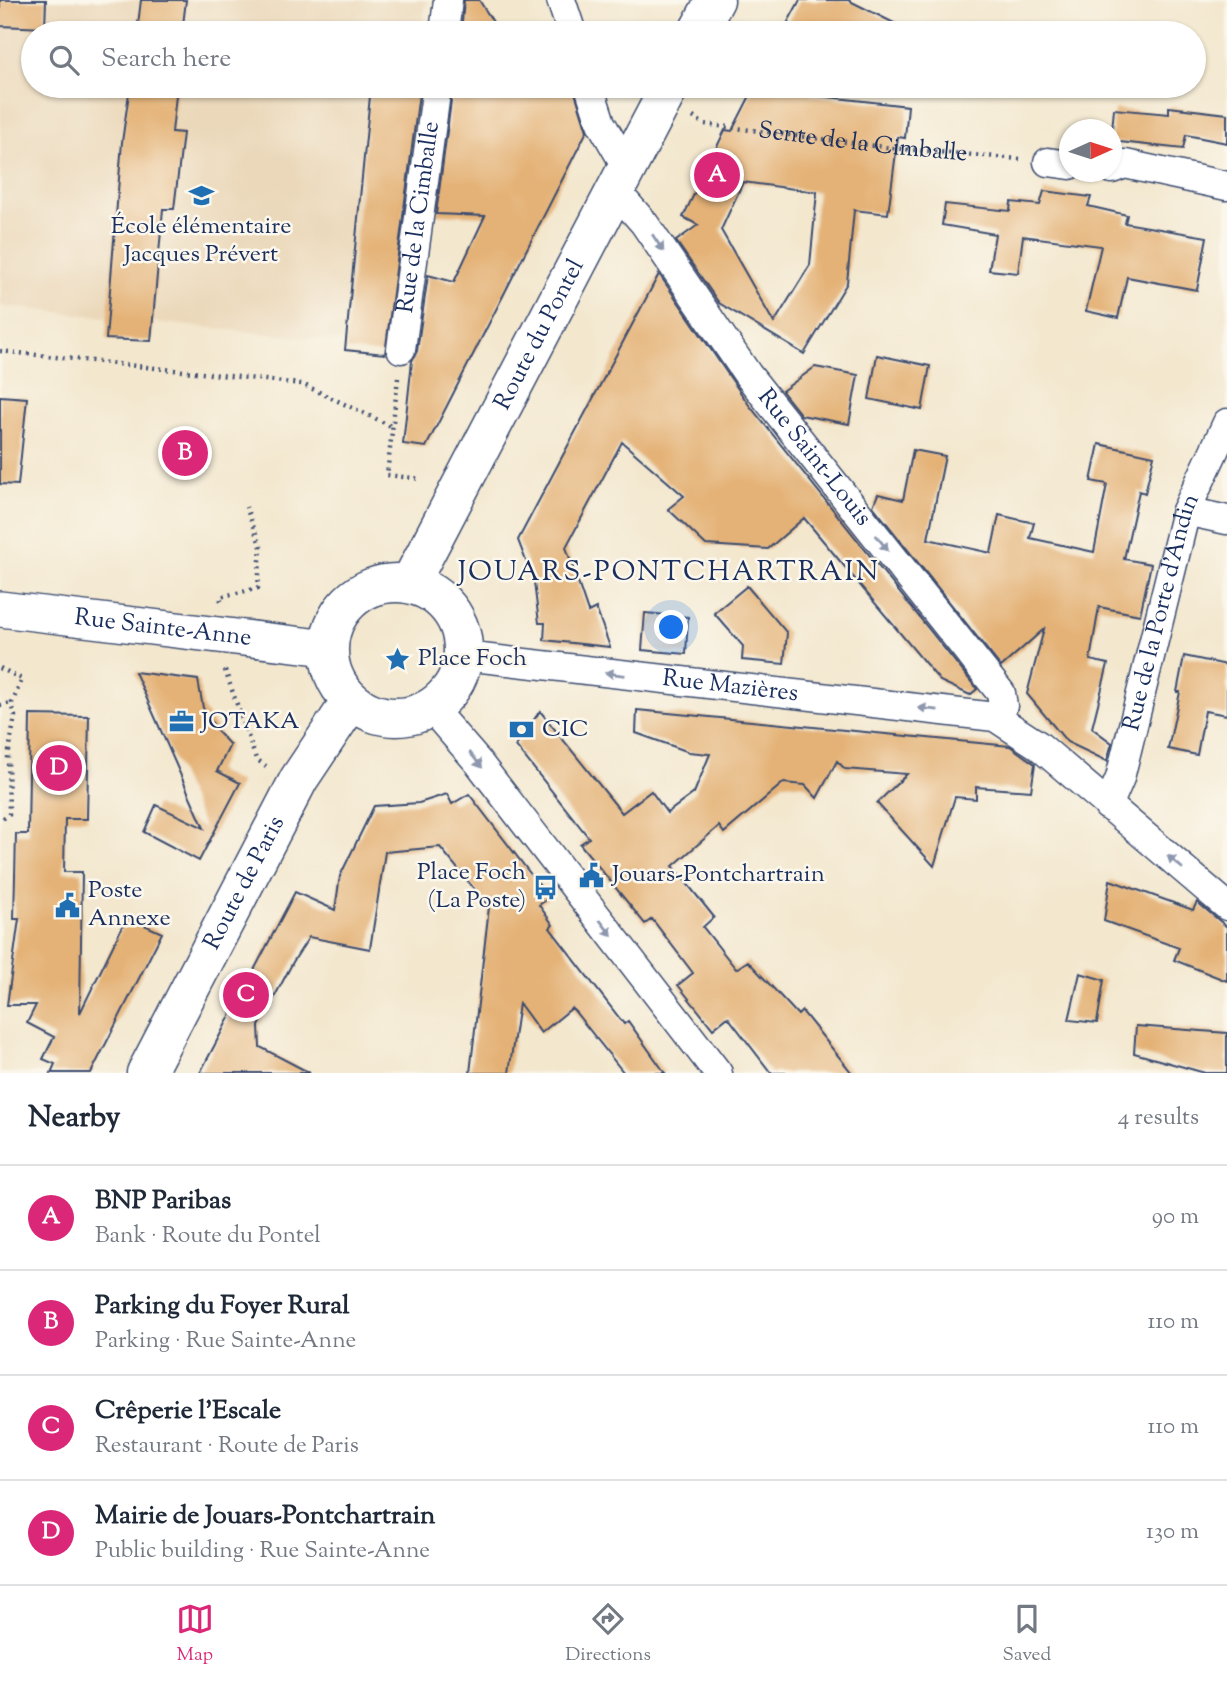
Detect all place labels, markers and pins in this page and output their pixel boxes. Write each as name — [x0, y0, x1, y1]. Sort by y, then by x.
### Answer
pin: A — [694, 149, 740, 201]
school or university icon: École élémentaire Jacques Prévert — [187, 182, 215, 210]
place label: École élémentaire Jacques Prévert — [111, 210, 291, 272]
pin: B — [162, 427, 208, 479]
place label: Place Foch — [418, 642, 527, 676]
place icon: Place Foch — [384, 645, 412, 673]
place label: JOTAKA — [199, 705, 300, 739]
office icon: JOTAKA — [167, 708, 195, 736]
place label: CIC — [542, 713, 589, 747]
bank icon: CIC — [508, 716, 536, 744]
pin: D — [36, 742, 82, 794]
place label: Place Foch (La Poste) — [417, 856, 526, 918]
place label: Jouars-Pontchartrain — [610, 858, 825, 892]
public building icon: Jouars-Pontchartrain — [578, 861, 606, 889]
bus stop icon: Place Foch (La Poste) — [532, 873, 560, 901]
place label: Poste Annexe — [88, 874, 171, 936]
public building icon: Poste Annexe — [54, 891, 82, 919]
pin: C — [223, 969, 269, 1021]

